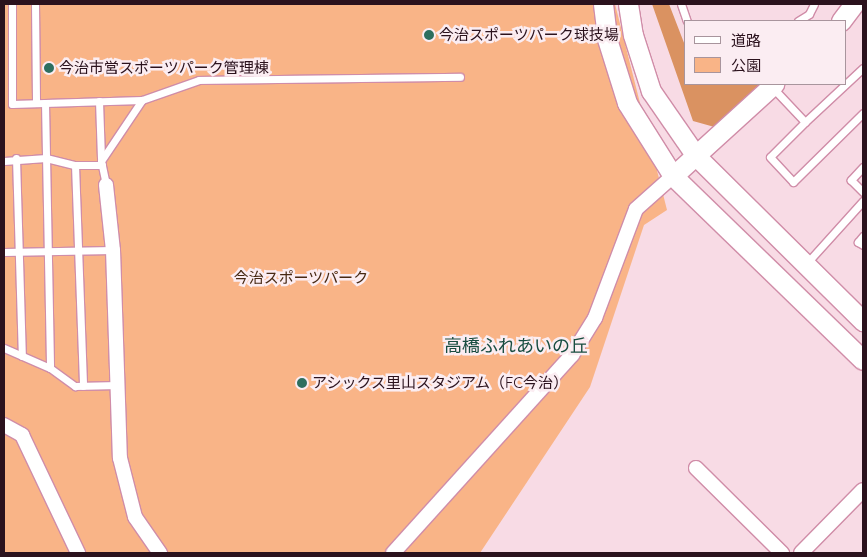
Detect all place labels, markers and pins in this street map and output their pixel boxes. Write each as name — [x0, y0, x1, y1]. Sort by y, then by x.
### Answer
place label: 今治スポーツパーク球技場 — [439, 26, 619, 44]
marker: 今治スポーツパーク球技場 — [423, 29, 435, 41]
place label: 今治市営スポーツパーク管理棟 — [59, 59, 269, 77]
marker: 今治市営スポーツパーク管理棟 — [43, 62, 55, 74]
place label: アシックス里山スタジアム（FC今治） — [312, 374, 570, 392]
marker: アシックス里山スタジアム（FC今治） — [296, 377, 308, 389]

